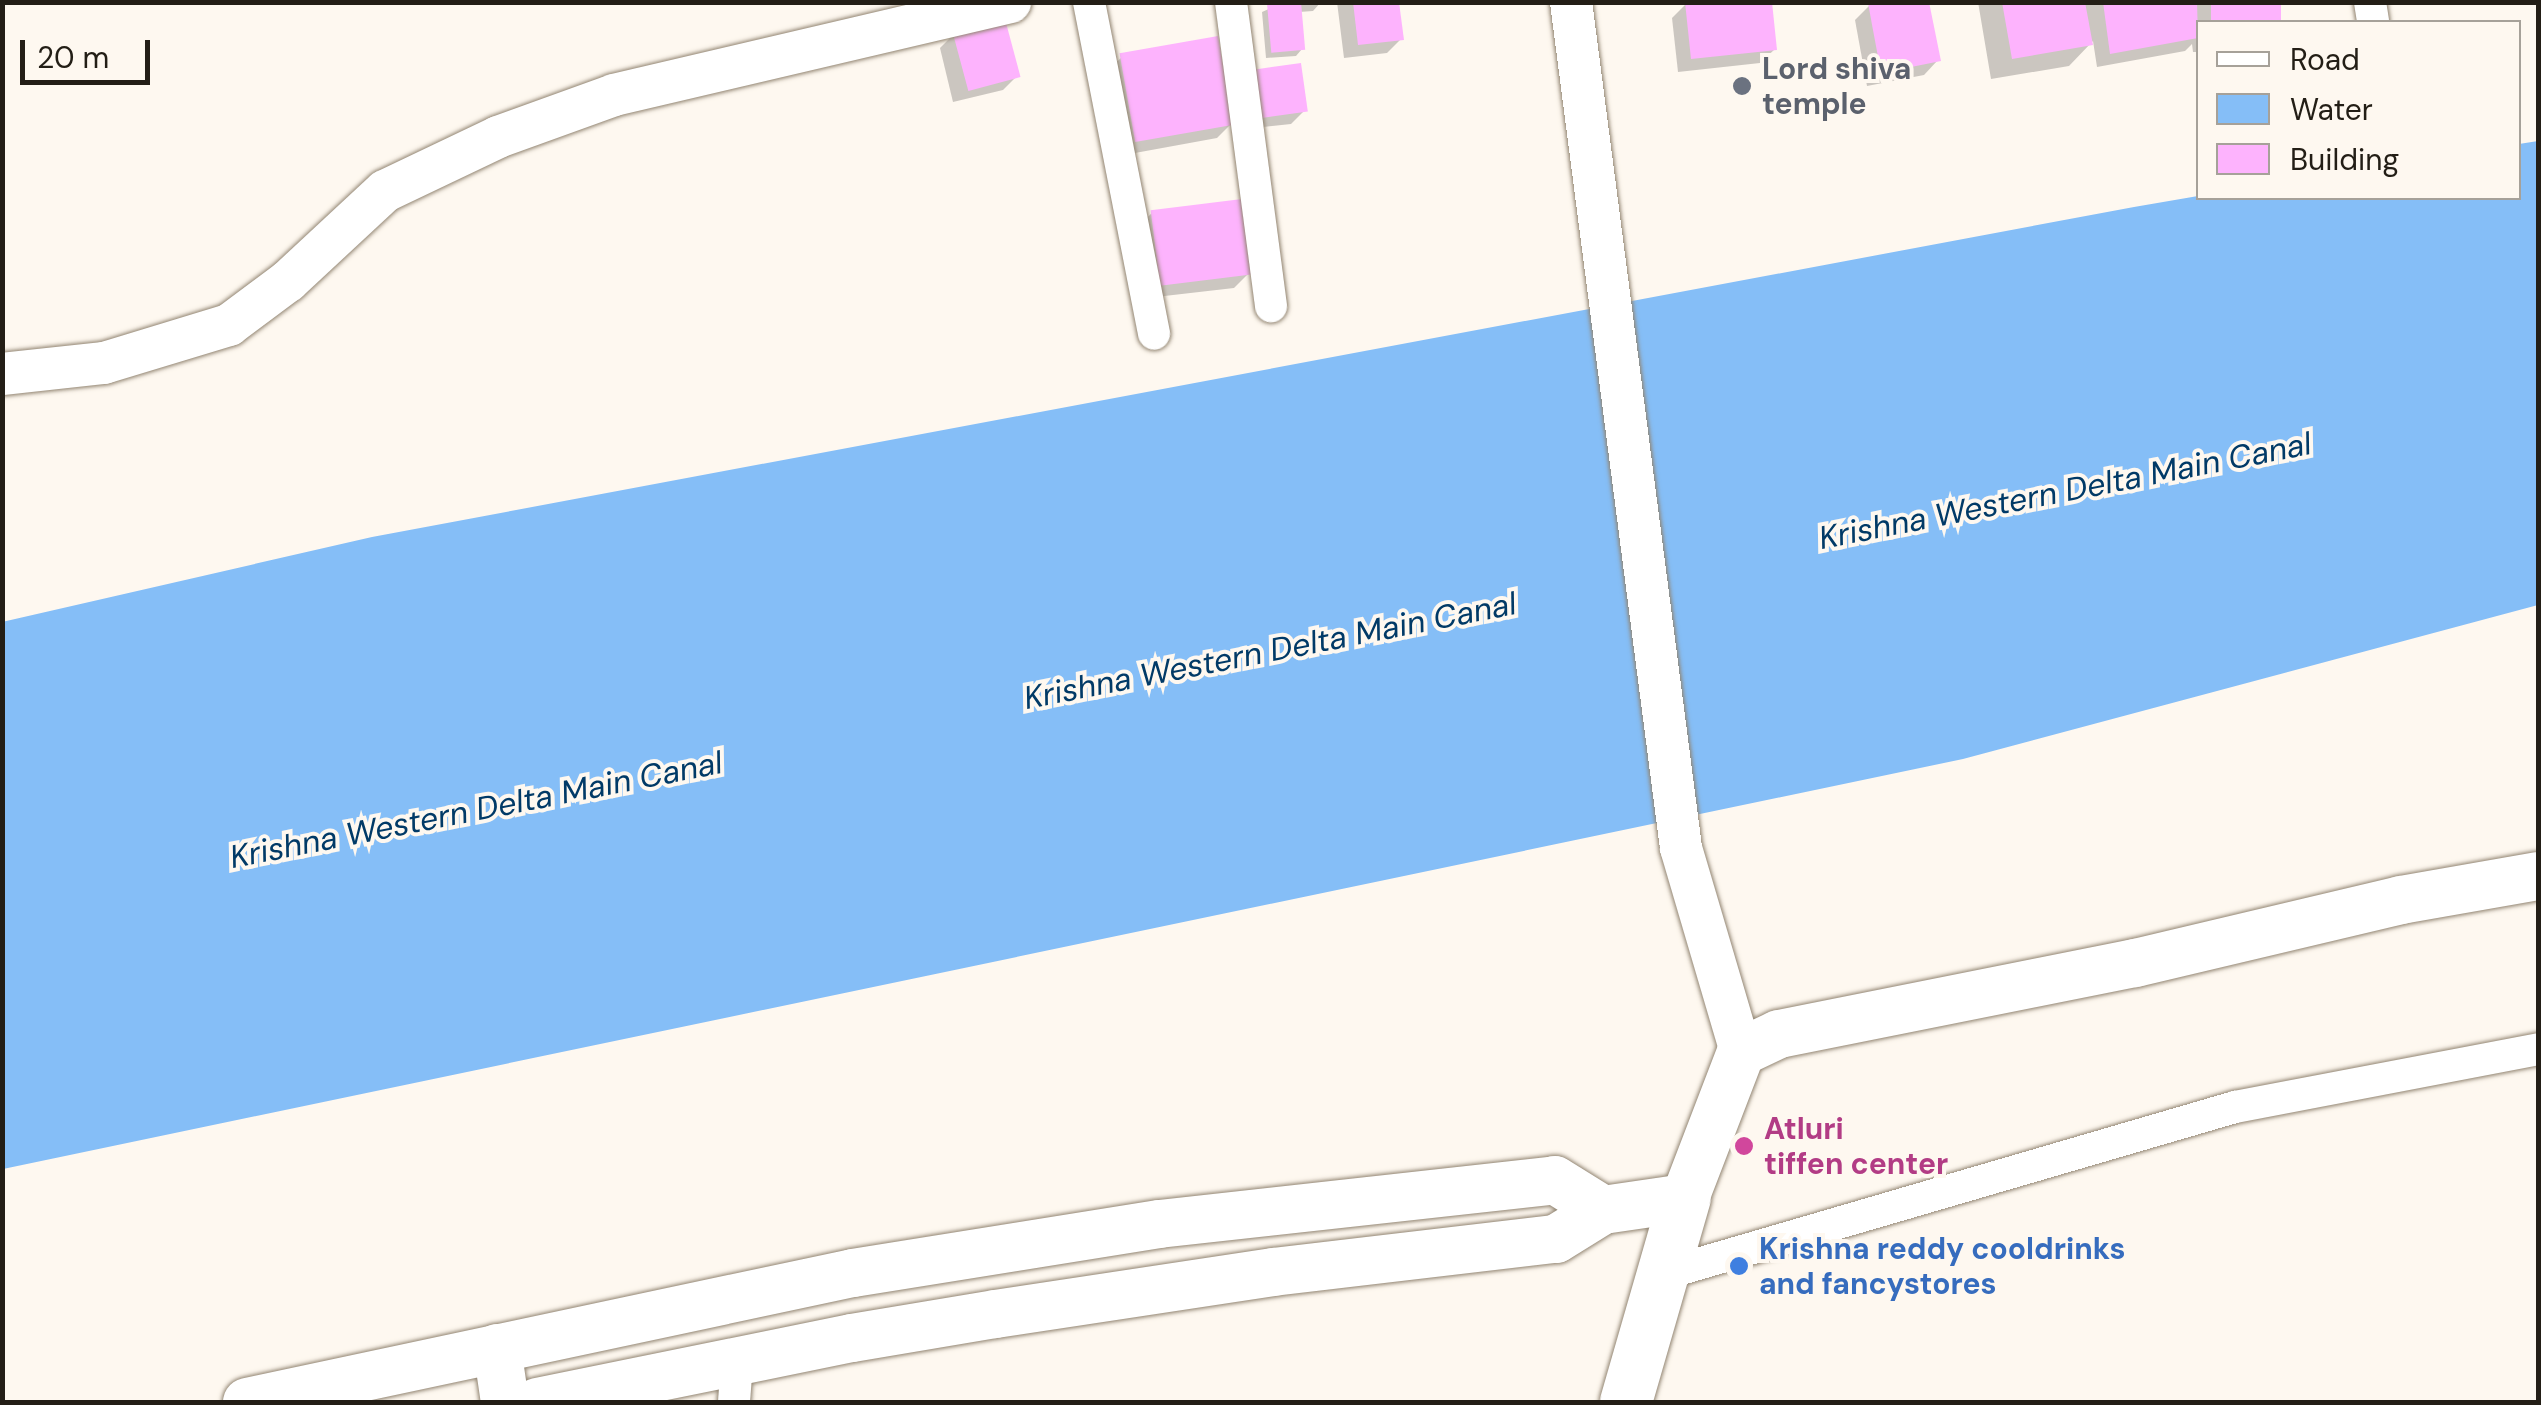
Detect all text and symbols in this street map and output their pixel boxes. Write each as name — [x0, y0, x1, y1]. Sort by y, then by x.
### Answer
scale bar — [25, 20, 155, 82]
legend — [2196, 20, 2521, 200]
text: 20 m — [37, 38, 109, 77]
text: Road — [2290, 40, 2360, 79]
place label: Lord shiva temple — [1762, 51, 1911, 122]
marker: Lord shiva temple — [1731, 75, 1753, 97]
text: Water — [2290, 90, 2373, 129]
text: Building — [2290, 140, 2399, 179]
water label: Krishna Western Delta Main Canal — [1815, 424, 2315, 558]
water label: Krishna Western Delta Main Canal — [1020, 584, 1520, 718]
water label: Krishna Western Delta Main Canal — [226, 743, 726, 877]
place label: Atluri tiffen center — [1764, 1111, 1948, 1182]
marker: Atluri tiffen center — [1733, 1135, 1755, 1157]
place label: Krishna reddy cooldrinks and fancystores — [1759, 1231, 2125, 1302]
marker: Krishna reddy cooldrinks and fancystores — [1728, 1255, 1750, 1277]

